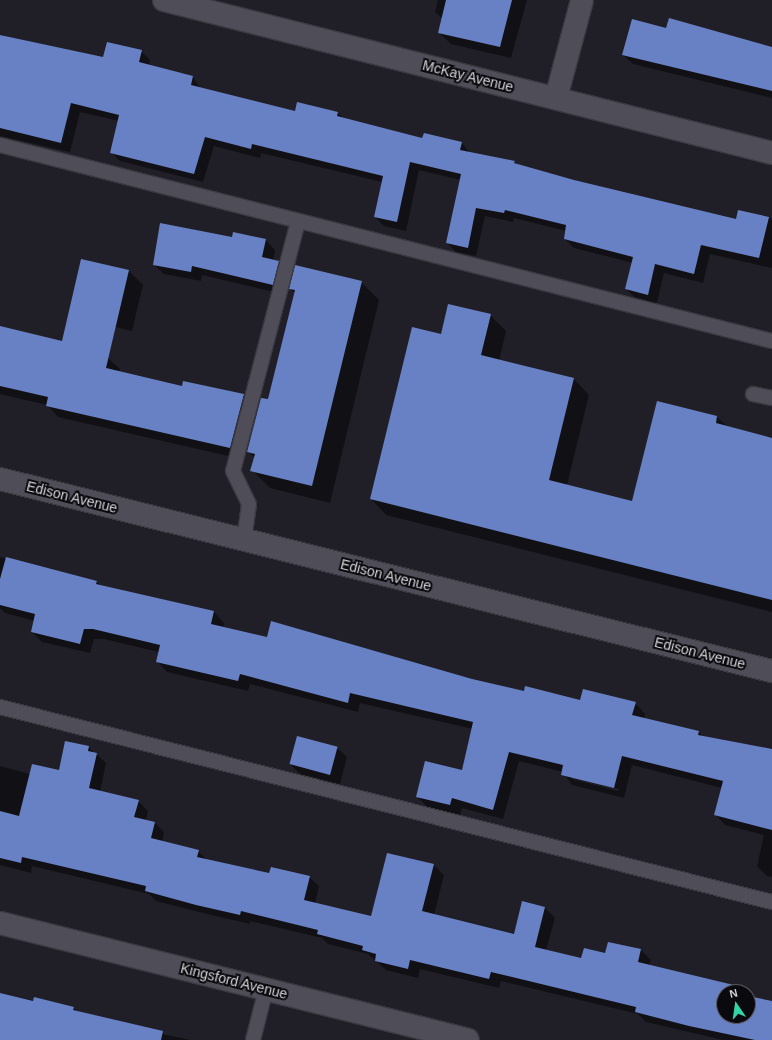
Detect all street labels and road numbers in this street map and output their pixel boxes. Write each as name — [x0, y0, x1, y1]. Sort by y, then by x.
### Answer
street label: McKay Avenue — [420, 56, 516, 96]
street label: Edison Avenue — [24, 477, 120, 517]
street label: Edison Avenue — [338, 555, 434, 595]
street label: Edison Avenue — [652, 633, 748, 673]
street label: Kingsford Avenue — [178, 960, 290, 1002]

